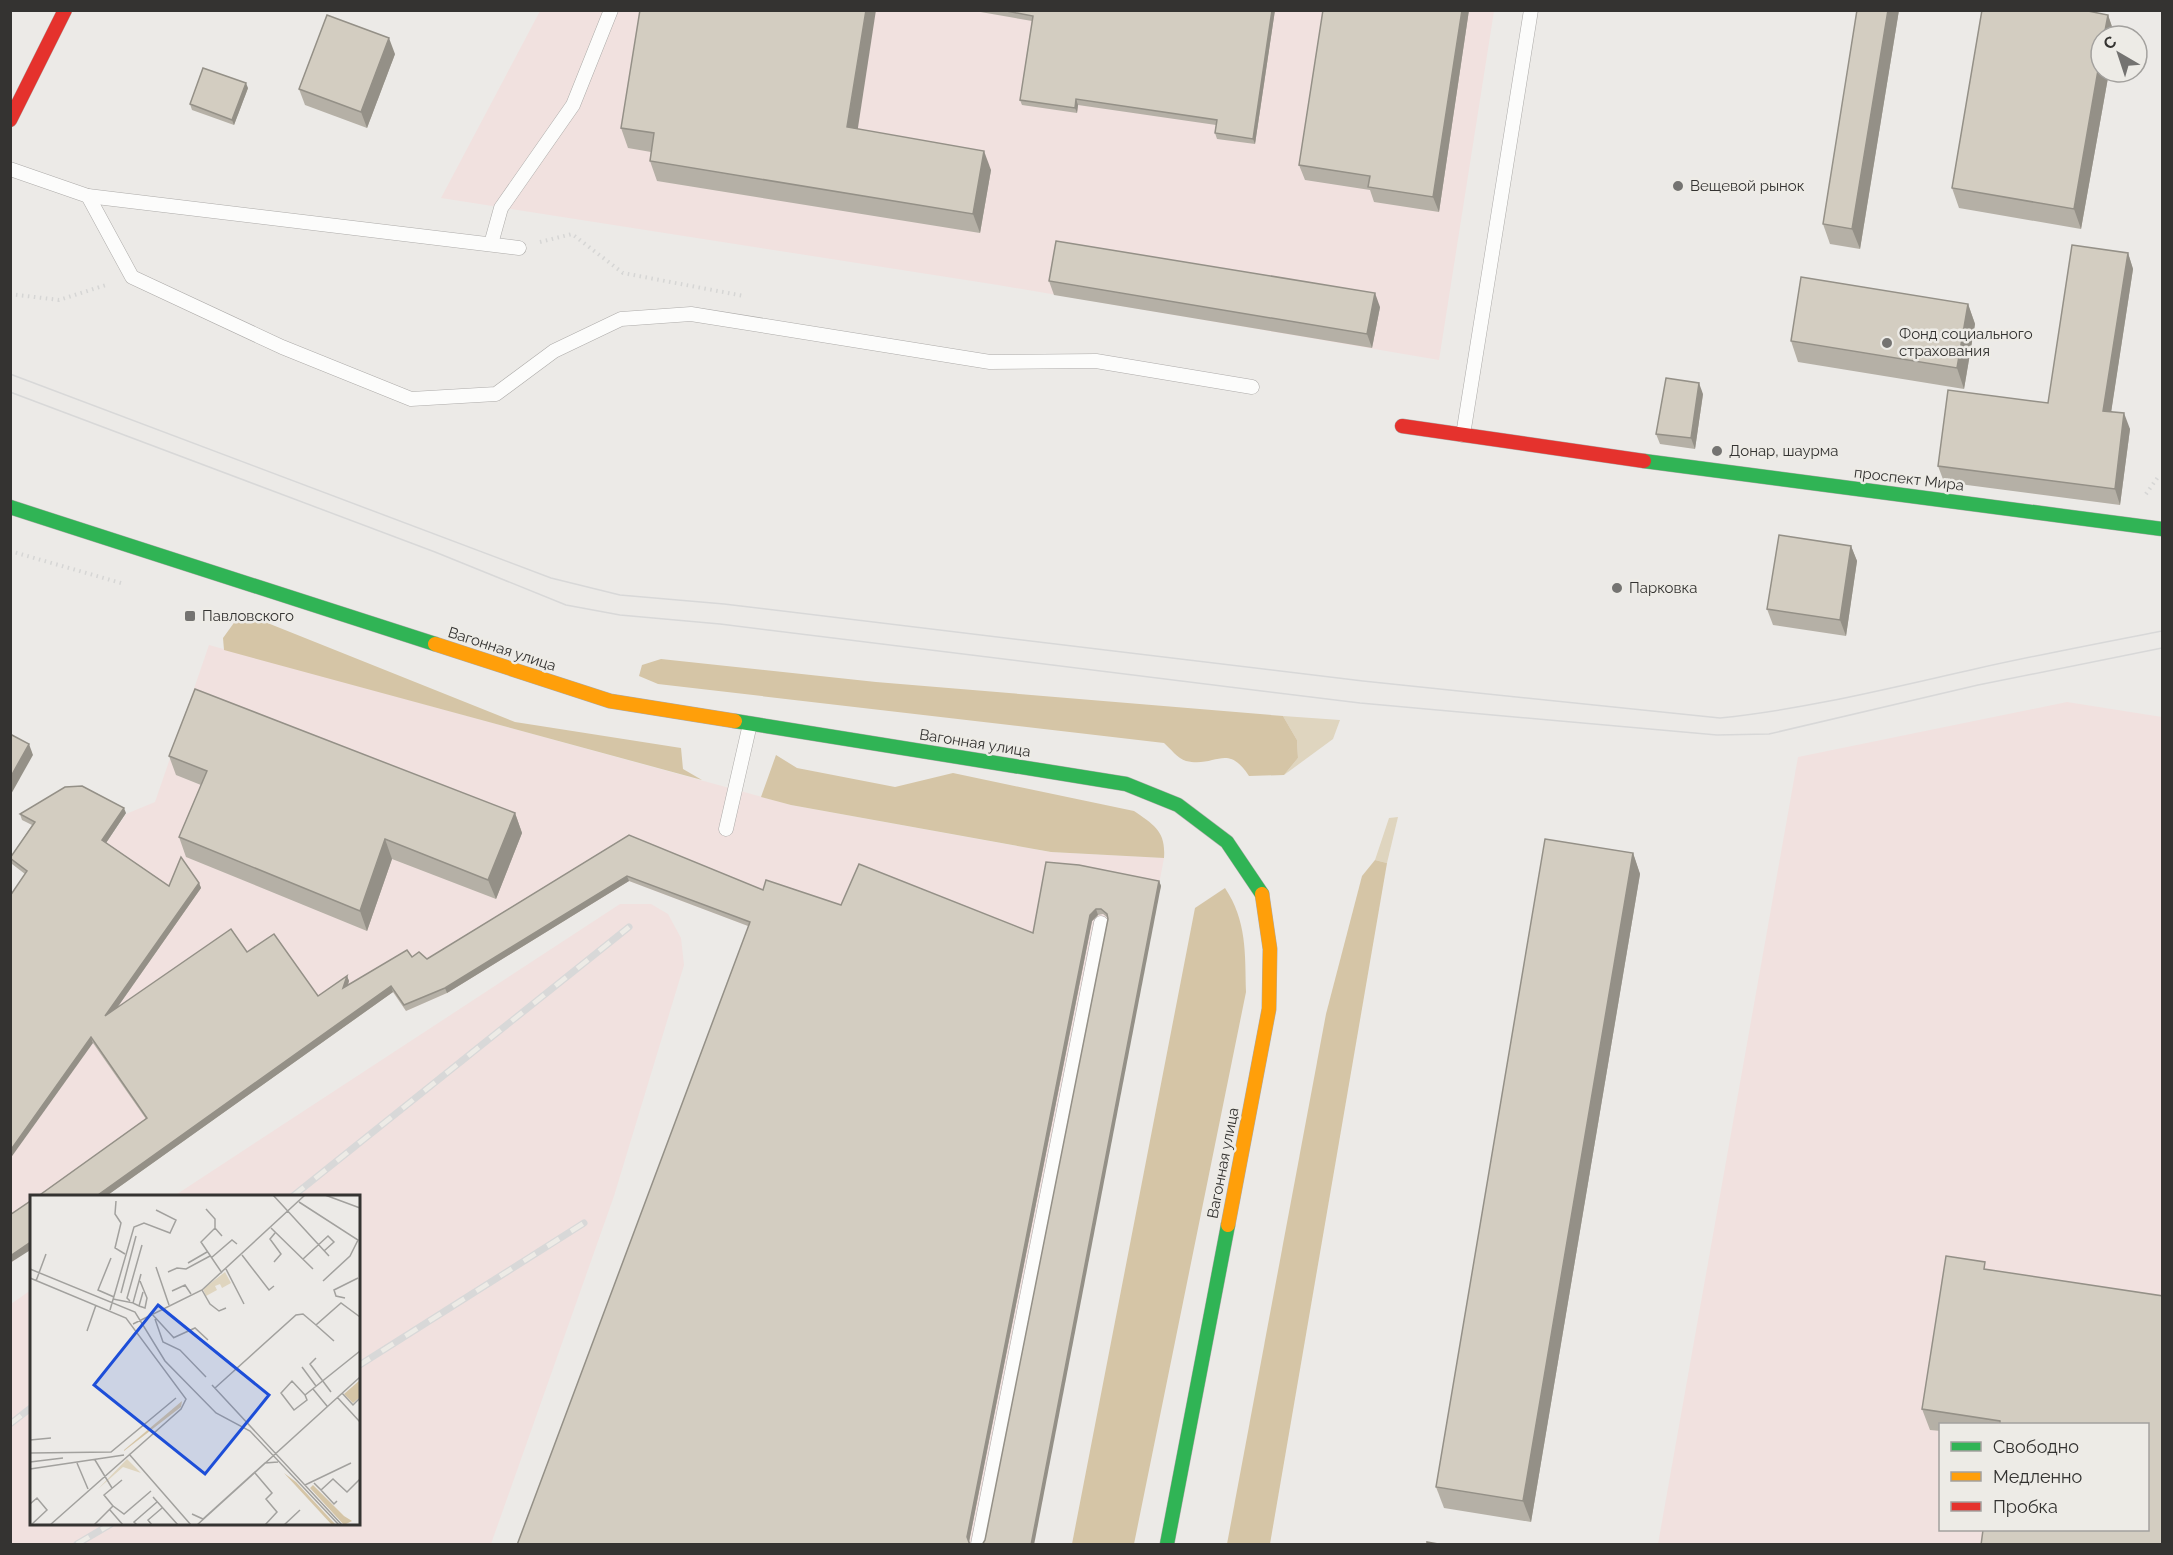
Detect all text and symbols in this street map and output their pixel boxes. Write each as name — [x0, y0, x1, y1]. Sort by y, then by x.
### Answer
north arrow — [2089, 24, 2149, 84]
text: С — [2100, 32, 2120, 54]
place label: Вещевой рынок — [1690, 177, 1805, 195]
marker: Вещевой рынок — [1671, 179, 1685, 193]
place label: Фонд социального страхования — [1899, 325, 2033, 360]
marker: Фонд социального страхования — [1880, 336, 1894, 350]
place label: Донар, шаурма — [1729, 442, 1839, 460]
marker: Донар, шаурма — [1710, 444, 1724, 458]
street label: проспект Мира — [1853, 463, 1965, 495]
place label: Парковка — [1629, 579, 1697, 597]
marker: Парковка — [1610, 581, 1624, 595]
place label: Павловского — [202, 607, 294, 625]
marker: Павловского — [183, 609, 197, 623]
street label: Вагонная улица — [446, 623, 558, 675]
street label: Вагонная улица — [918, 725, 1032, 761]
street label: Вагонная улица — [1203, 1106, 1243, 1220]
inset map — [30, 1195, 360, 1525]
legend — [1939, 1423, 2149, 1531]
text: Свободно — [1993, 1436, 2079, 1457]
text: Медленно — [1993, 1466, 2082, 1487]
text: Пробка — [1993, 1496, 2058, 1517]

